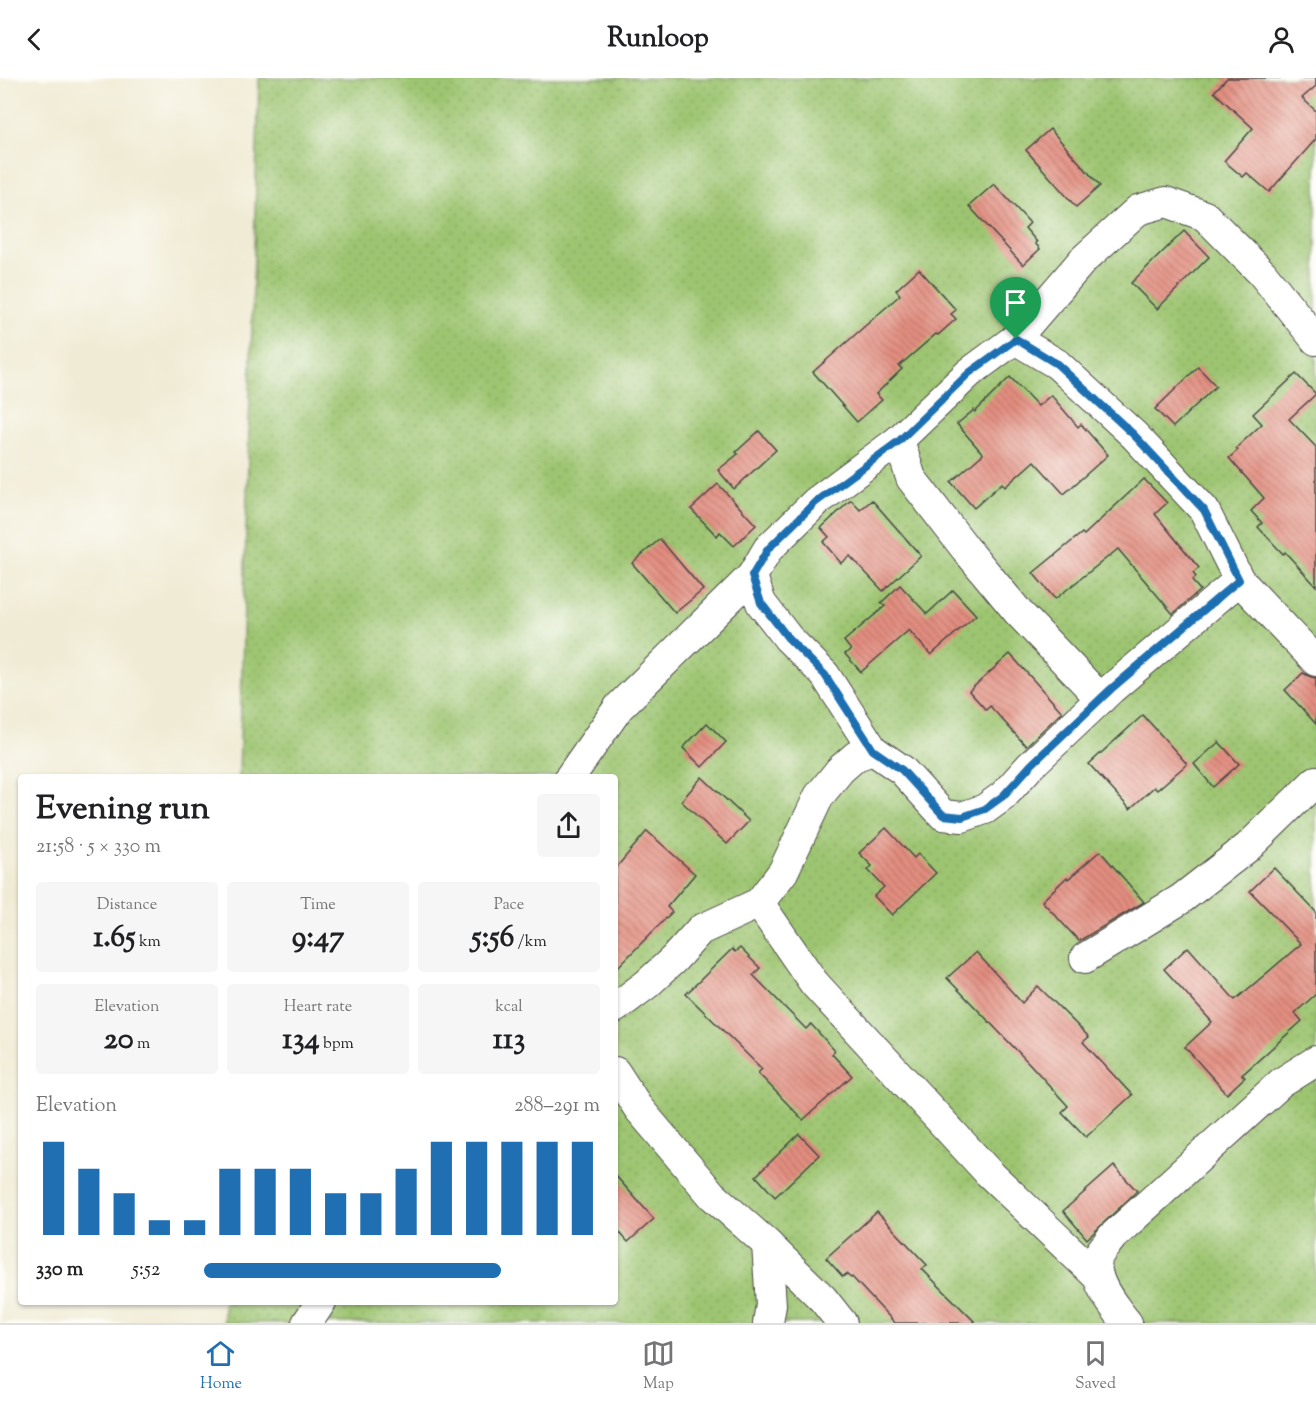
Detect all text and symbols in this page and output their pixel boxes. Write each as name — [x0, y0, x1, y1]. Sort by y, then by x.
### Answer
text: Runloop — [607, 20, 709, 59]
icon: back — [18, 23, 51, 56]
icon: person — [1265, 23, 1298, 56]
pin — [990, 277, 1041, 339]
icon: arrive — [999, 286, 1032, 319]
text: Evening run — [36, 786, 210, 834]
button: share — [537, 794, 600, 857]
text: 21:58 · 5 × 330 m — [36, 833, 161, 862]
text: Distance — [97, 894, 157, 917]
text: Time — [300, 894, 336, 917]
text: Pace — [494, 894, 524, 917]
text: 1.65 — [93, 917, 135, 960]
text: 9:47 — [292, 917, 344, 960]
text: 5:56 — [471, 917, 514, 960]
text: km — [135, 931, 161, 954]
text: /km — [514, 931, 547, 954]
text: Elevation — [95, 996, 159, 1019]
text: Heart rate — [284, 996, 352, 1019]
text: kcal — [495, 996, 523, 1019]
text: 20 — [104, 1019, 134, 1062]
text: 134 — [282, 1019, 320, 1062]
text: 113 — [493, 1019, 525, 1062]
text: m — [134, 1033, 150, 1056]
text: bpm — [320, 1033, 354, 1056]
text: Elevation — [36, 1092, 117, 1121]
text: 288–291 m — [514, 1092, 600, 1121]
text: 330 m — [36, 1256, 83, 1285]
text: 5:52 — [132, 1256, 160, 1285]
tab: Home — [200, 1337, 242, 1396]
tab: Map — [642, 1337, 675, 1396]
tab: Saved — [1075, 1337, 1116, 1396]

